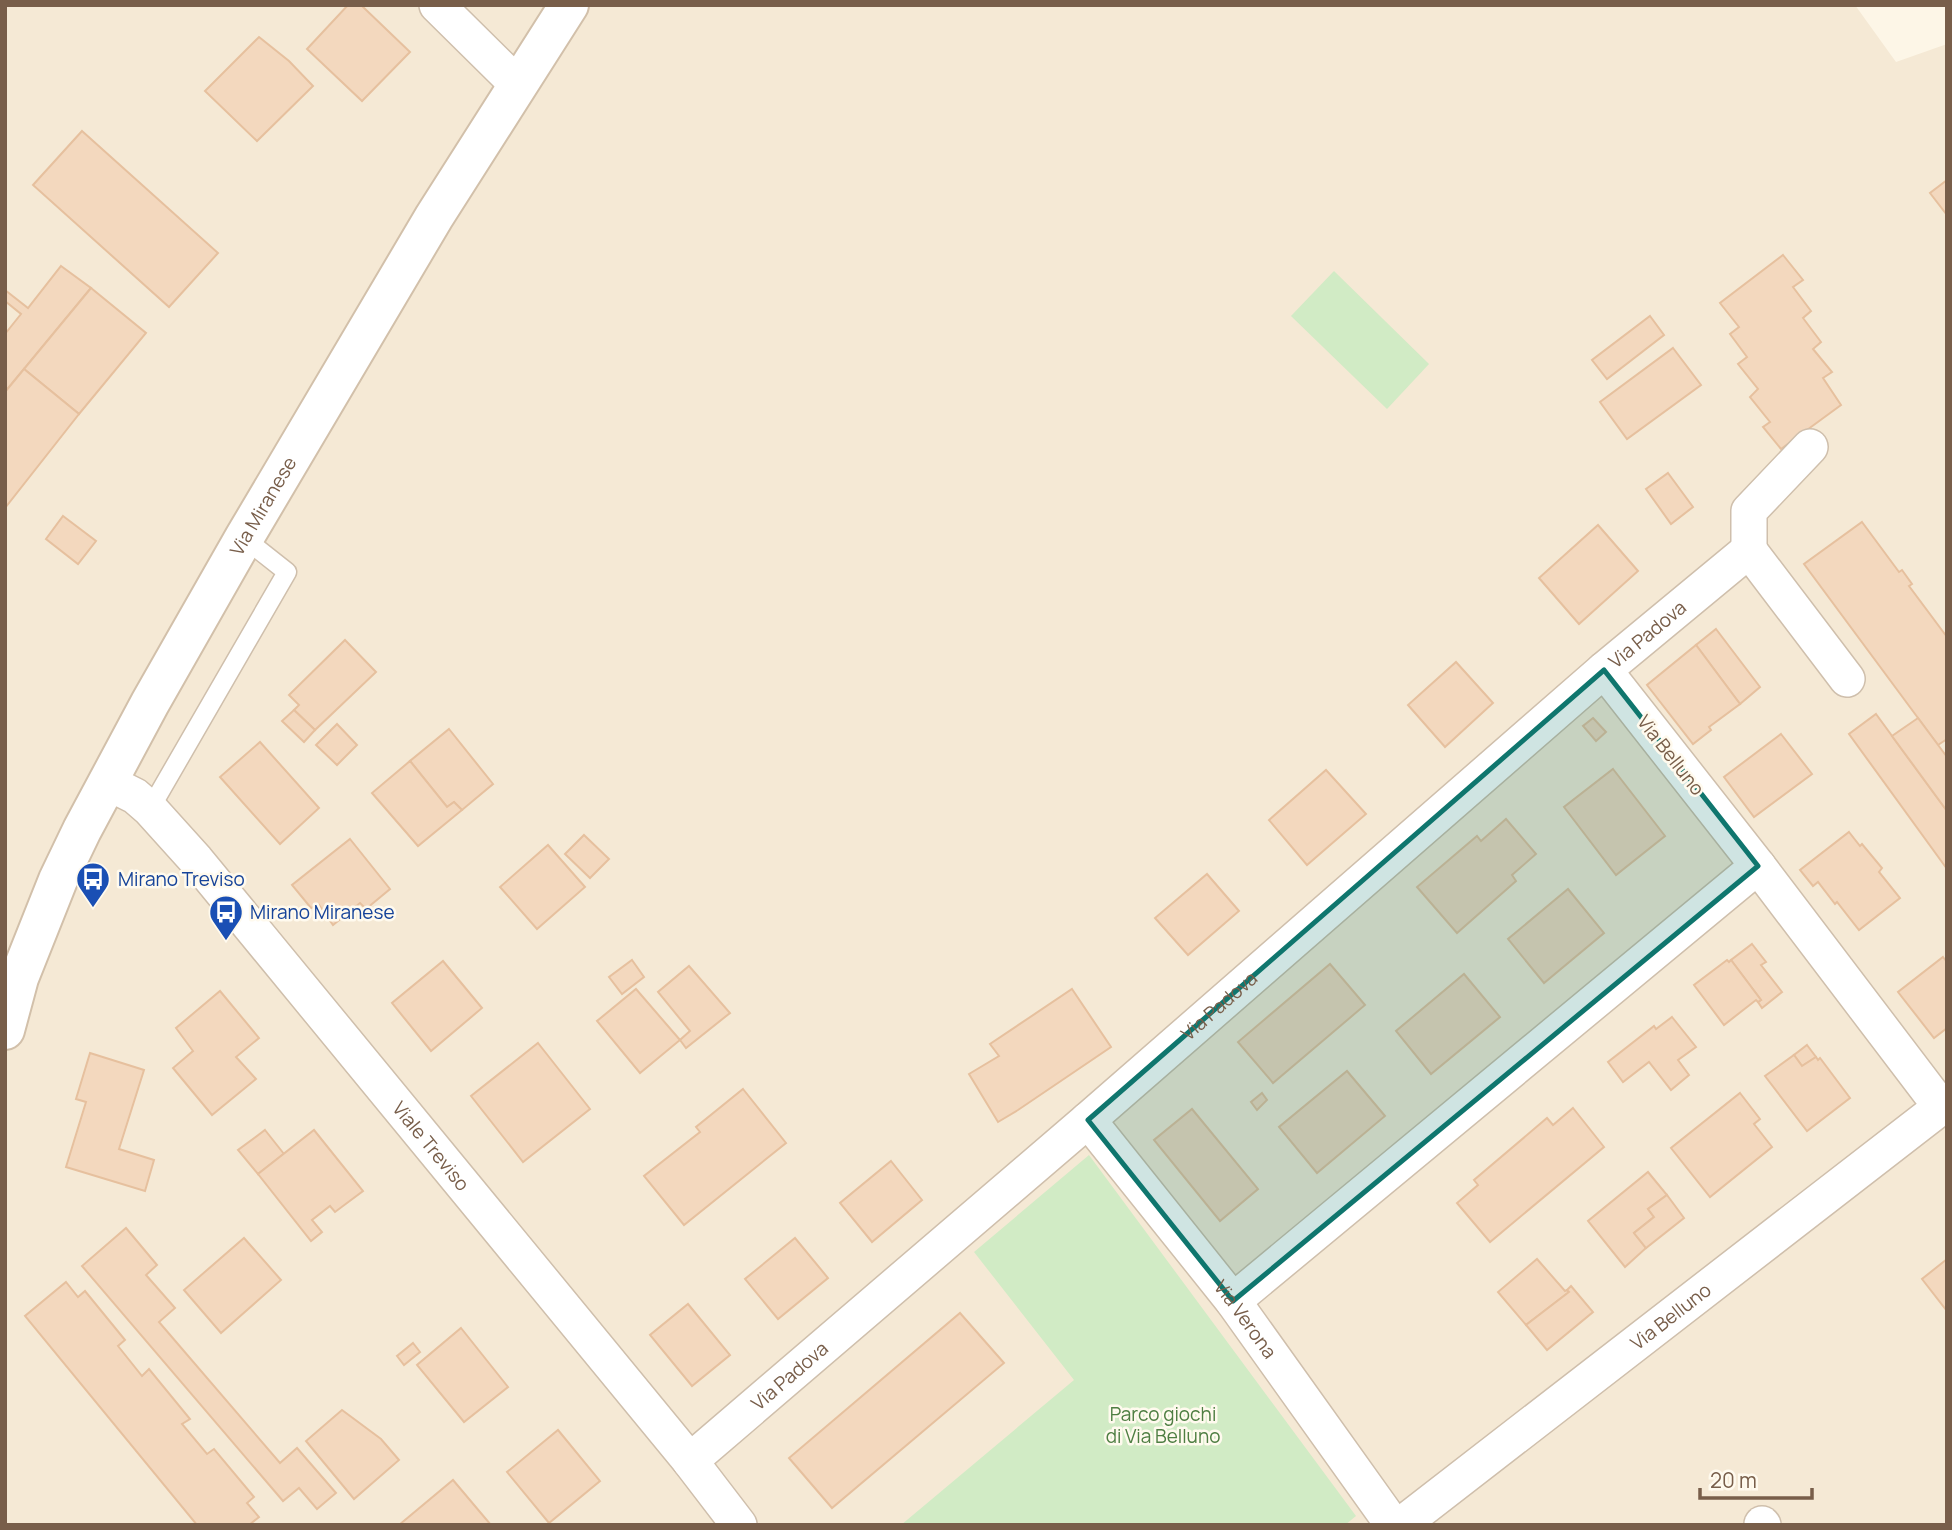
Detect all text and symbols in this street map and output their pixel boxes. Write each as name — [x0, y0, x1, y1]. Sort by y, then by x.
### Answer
street label: Via Miranese — [224, 452, 302, 560]
street label: Via Padova — [1603, 594, 1692, 674]
street label: Via Belluno — [1631, 709, 1711, 801]
bus stop icon: Mirano Treviso — [74, 860, 112, 909]
place label: Mirano Treviso — [118, 866, 245, 892]
bus stop icon: Mirano Miranese — [207, 893, 245, 942]
place label: Mirano Miranese — [250, 899, 395, 925]
street label: Via Padova — [1175, 965, 1263, 1046]
street label: Viale Treviso — [387, 1096, 476, 1196]
street label: Via Verona — [1208, 1275, 1283, 1364]
street label: Via Belluno — [1625, 1277, 1716, 1356]
street label: Via Padova — [746, 1336, 833, 1416]
park label: Parco giochi di Via Belluno — [1106, 1401, 1220, 1449]
scale bar — [1700, 1456, 1812, 1500]
text: 20 m — [1710, 1466, 1757, 1494]

